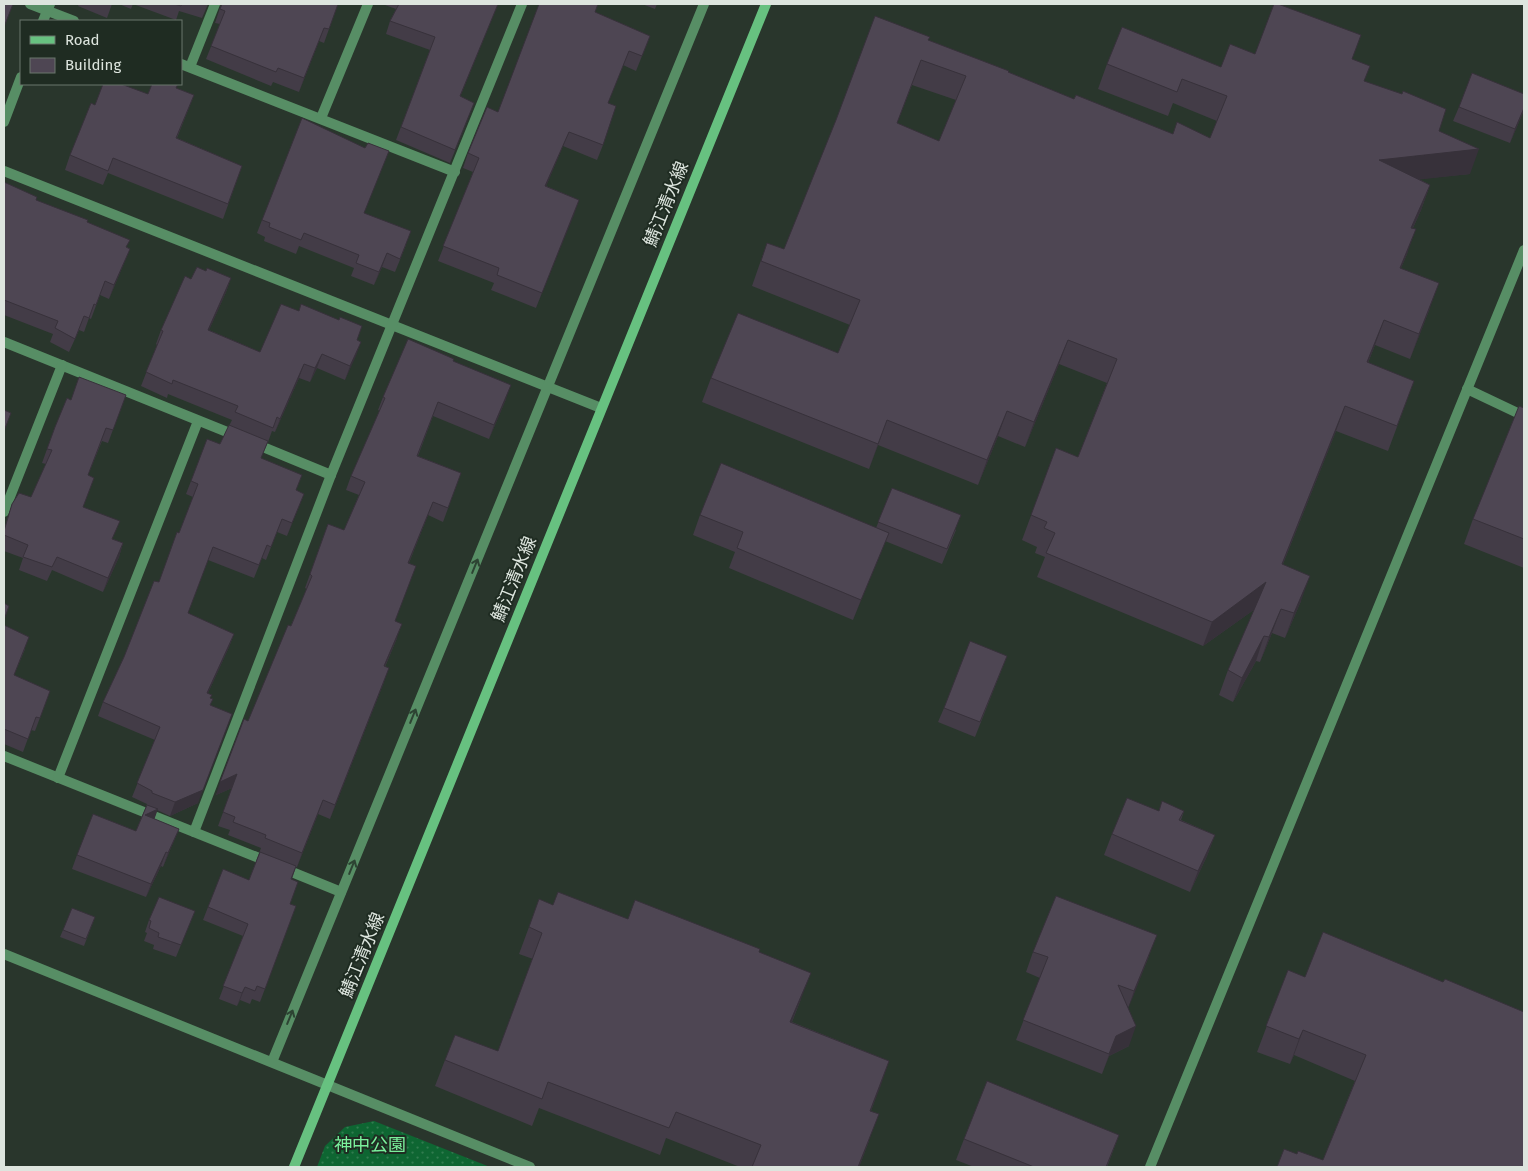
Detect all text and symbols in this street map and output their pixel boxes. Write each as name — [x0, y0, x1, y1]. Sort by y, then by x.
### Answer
legend — [20, 20, 182, 85]
text: Road — [65, 31, 100, 49]
text: Building — [65, 56, 121, 74]
street label: 鯖江清水線 — [639, 158, 693, 250]
street label: 鯖江清水線 — [487, 533, 541, 625]
one-way arrow — [470, 559, 480, 574]
one-way arrow — [409, 709, 418, 724]
one-way arrow — [347, 860, 357, 875]
street label: 鯖江清水線 — [335, 909, 389, 1001]
one-way arrow — [286, 1010, 296, 1025]
park label: 神中公園 — [334, 1134, 406, 1156]

